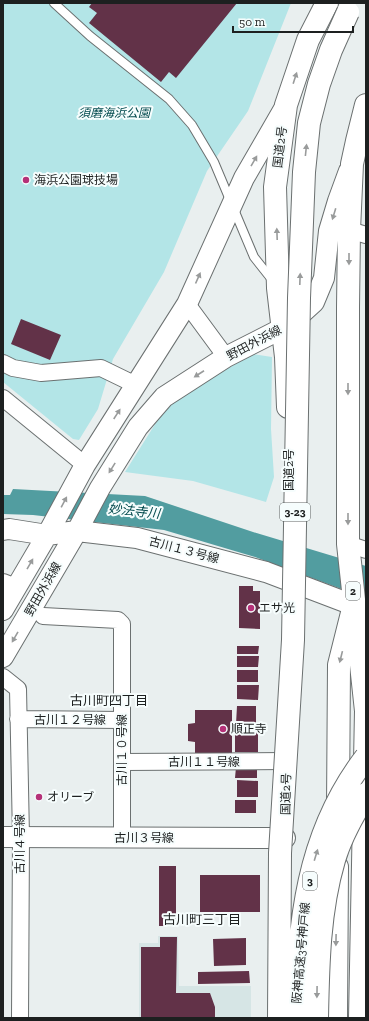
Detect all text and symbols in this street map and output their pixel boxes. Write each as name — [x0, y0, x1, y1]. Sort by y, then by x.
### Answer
scale bar — [233, 8, 353, 34]
text: 50 m — [239, 15, 266, 29]
one-way arrow — [292, 72, 298, 84]
park label: 須磨海浜公園 — [78, 106, 152, 120]
street label: 国道2号 — [270, 125, 290, 169]
one-way arrow — [303, 144, 309, 156]
one-way arrow — [250, 155, 257, 167]
place label: 海浜公園球技場 — [34, 173, 118, 187]
marker: 海浜公園球技場 — [21, 175, 31, 185]
one-way arrow — [331, 208, 337, 220]
one-way arrow — [273, 228, 280, 240]
one-way arrow — [346, 253, 352, 266]
one-way arrow — [297, 272, 303, 285]
one-way arrow — [195, 273, 201, 284]
street label: 野田外浜線 — [224, 323, 284, 363]
one-way arrow — [193, 371, 205, 378]
one-way arrow — [345, 383, 351, 396]
one-way arrow — [114, 408, 121, 420]
street label: 国道2号 — [282, 449, 296, 491]
one-way arrow — [108, 463, 116, 473]
one-way arrow — [61, 496, 68, 508]
water label: 妙法寺川 — [107, 501, 163, 521]
road number: 3-23 — [280, 503, 310, 521]
one-way arrow — [345, 513, 351, 526]
street label: 古川１３号線 — [147, 534, 221, 566]
one-way arrow — [26, 558, 33, 570]
street label: 野田外浜線 — [22, 560, 64, 618]
road number: 2 — [346, 582, 360, 600]
place label: エサ光 — [259, 601, 295, 615]
marker: エサ光 — [246, 603, 256, 613]
one-way arrow — [11, 631, 18, 643]
one-way arrow — [338, 651, 344, 663]
district label: 古川町四丁目 — [70, 693, 148, 708]
street label: 古川１２号線 — [34, 713, 106, 727]
street label: 古川１０号線 — [115, 714, 129, 786]
place label: 順正寺 — [231, 722, 267, 736]
marker: 順正寺 — [218, 724, 228, 734]
street label: 古川１１号線 — [168, 755, 240, 769]
street label: 国道2号 — [279, 773, 293, 815]
place label: オリーブ — [47, 790, 94, 804]
marker: オリーブ — [34, 792, 44, 802]
street label: 古川４号線 — [13, 814, 27, 874]
street label: 古川３号線 — [114, 831, 174, 845]
one-way arrow — [313, 848, 319, 860]
road number: 3 — [303, 872, 317, 890]
street label: 阪神高速3号神戸線 — [290, 902, 312, 1004]
district label: 古川町三丁目 — [163, 912, 241, 927]
one-way arrow — [333, 934, 339, 947]
one-way arrow — [314, 986, 320, 999]

